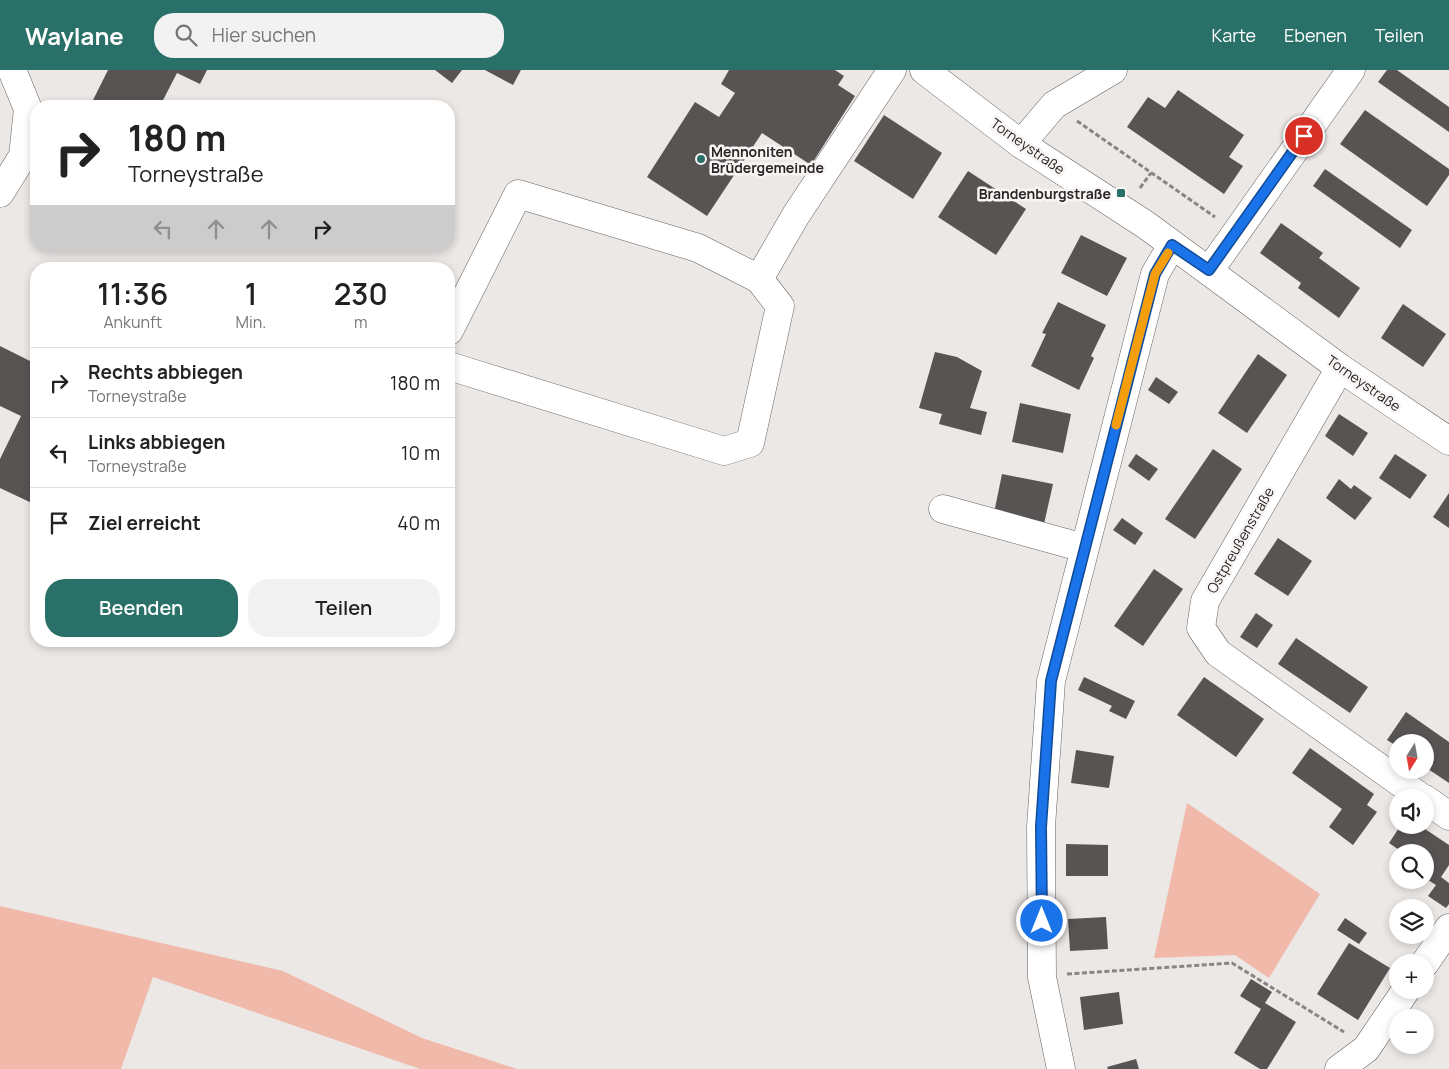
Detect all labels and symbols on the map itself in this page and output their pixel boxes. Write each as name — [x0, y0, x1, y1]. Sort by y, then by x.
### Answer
street label: Torneystraße — [987, 113, 1069, 179]
pin — [1283, 115, 1325, 157]
place label: Mennoniten Brüdergemeinde — [711, 142, 824, 177]
marker: Mennoniten Brüdergemeinde — [695, 153, 707, 165]
place label: Brandenburgstraße — [979, 184, 1111, 203]
marker: Brandenburgstraße — [1115, 187, 1127, 199]
street label: Torneystraße — [1323, 350, 1405, 416]
street label: Ostpreußenstraße — [1202, 483, 1278, 597]
north arrow — [1389, 734, 1434, 779]
position arrow — [1015, 894, 1067, 946]

